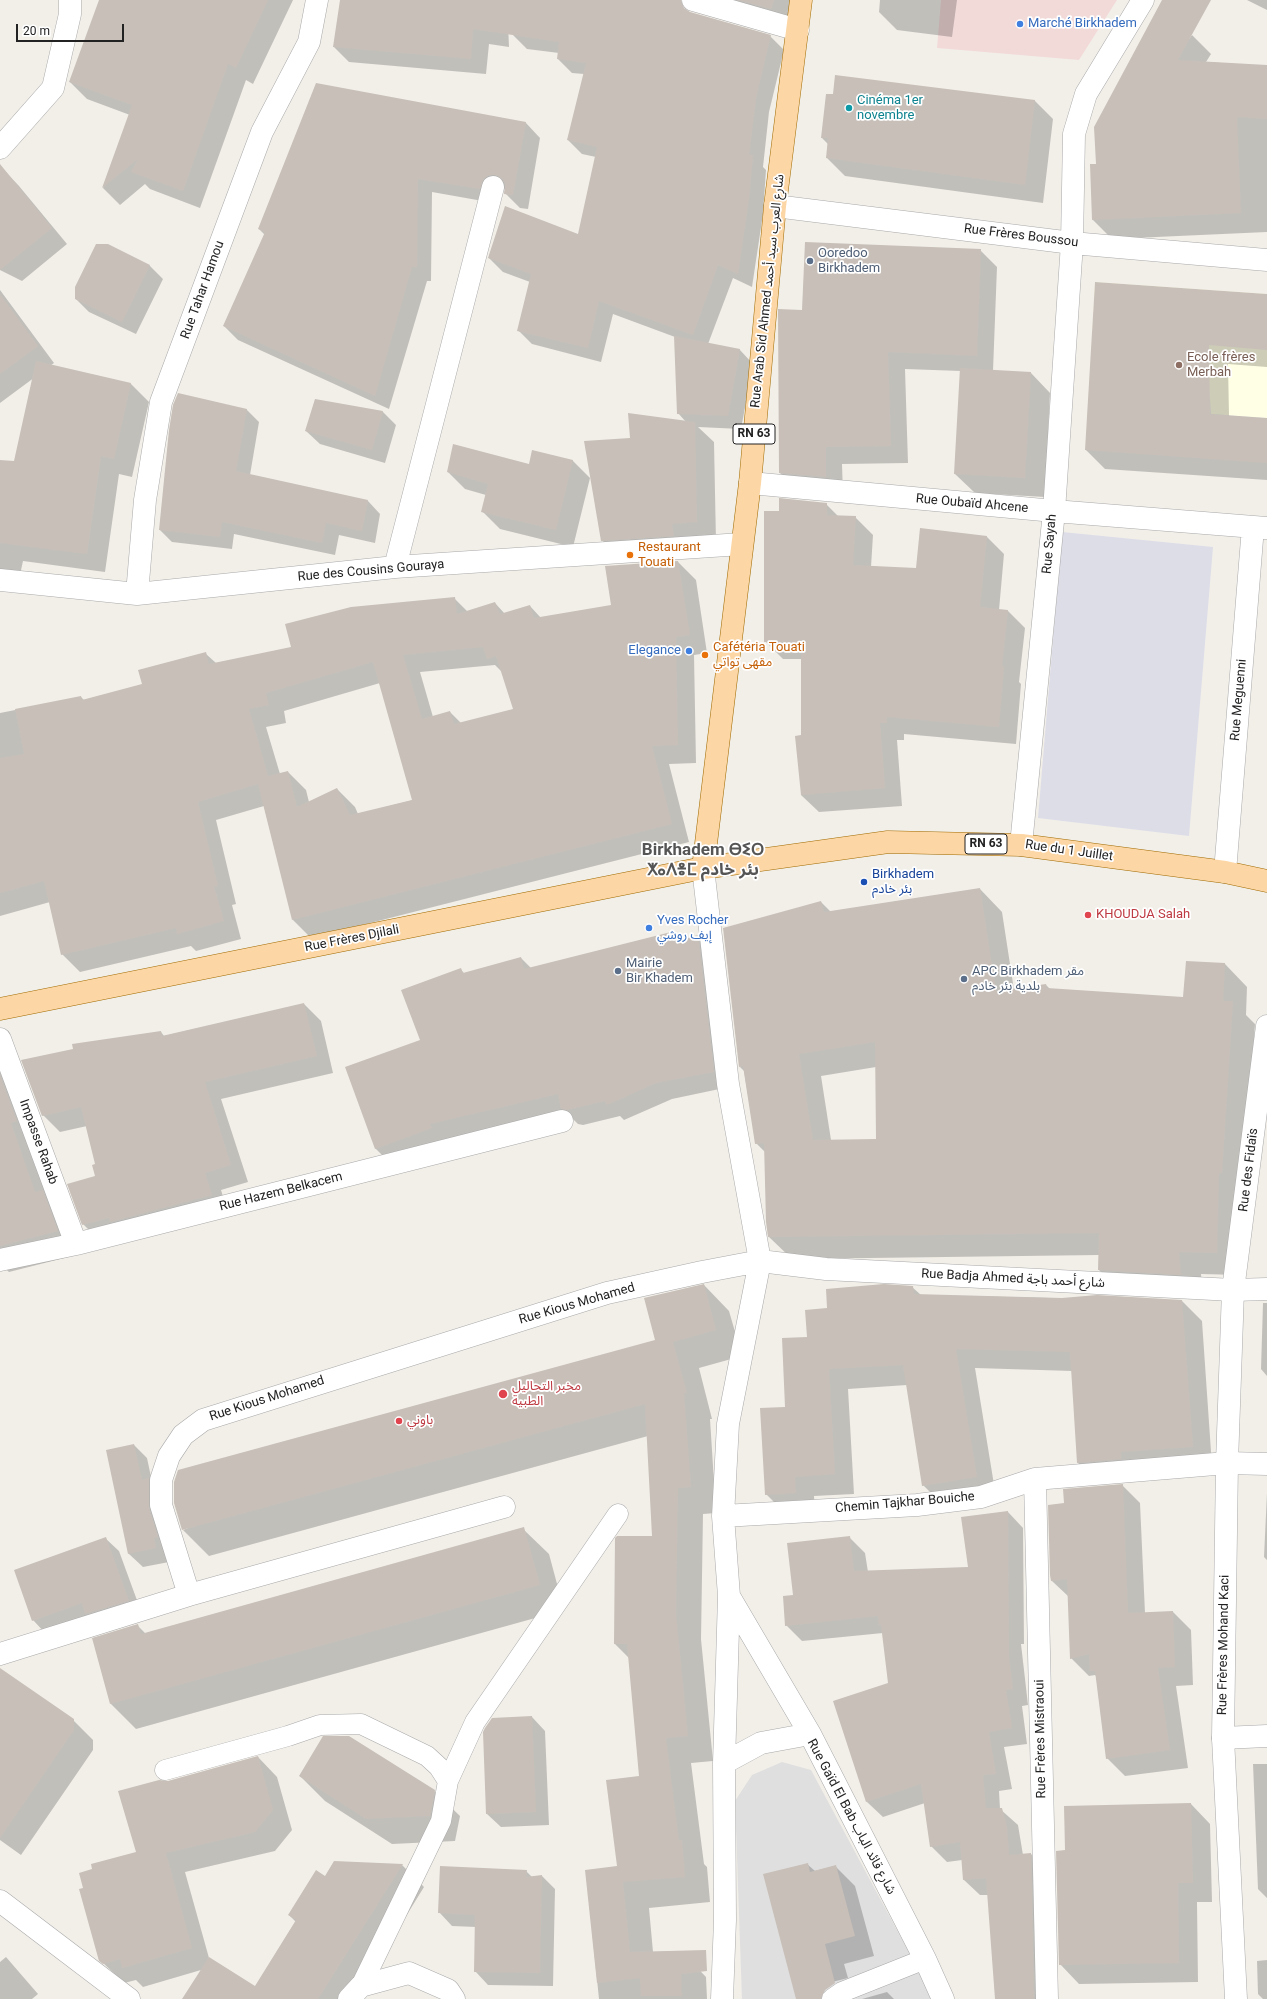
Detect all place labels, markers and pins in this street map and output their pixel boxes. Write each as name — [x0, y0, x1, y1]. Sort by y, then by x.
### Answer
place label: Marché Birkhadem — [1028, 16, 1137, 32]
marker: Marché Birkhadem — [1015, 19, 1025, 29]
place label: Cinéma 1er novembre — [857, 93, 923, 124]
marker: Cinéma 1er novembre — [844, 103, 854, 113]
place label: Ooredoo Birkhadem — [818, 246, 880, 277]
marker: Ooredoo Birkhadem — [805, 256, 815, 266]
place label: Ecole frères Merbah — [1187, 350, 1255, 381]
marker: Ecole frères Merbah — [1174, 360, 1184, 370]
place label: Restaurant Touati — [638, 540, 701, 571]
marker: Restaurant Touati — [625, 550, 635, 560]
place label: Cafétéria Touati مقهى تواتي — [713, 640, 805, 671]
place label: Elegance — [628, 643, 681, 659]
marker: Elegance — [684, 646, 694, 656]
marker: Cafétéria Touati مقهى تواتي — [700, 650, 710, 660]
place label: Birkhadem بئر خادم — [872, 867, 934, 898]
marker: Birkhadem بئر خادم — [859, 877, 869, 887]
place label: KHOUDJA Salah — [1096, 907, 1190, 923]
marker: KHOUDJA Salah — [1083, 910, 1093, 920]
place label: Yves Rocher إيف روشي — [657, 913, 728, 944]
marker: Yves Rocher إيف روشي — [644, 923, 654, 933]
place label: Mairie Bir Khadem — [626, 956, 693, 987]
place label: APC Birkhadem مقر بلدية بئر خادم — [972, 964, 1084, 995]
marker: Mairie Bir Khadem — [613, 966, 623, 976]
marker: APC Birkhadem مقر بلدية بئر خادم — [959, 974, 969, 984]
place label: مخبر التحاليل الطبية — [512, 1379, 581, 1410]
marker: مخبر التحاليل الطبية — [497, 1388, 509, 1400]
place label: باوني — [407, 1413, 433, 1429]
marker: باوني — [394, 1416, 404, 1426]

